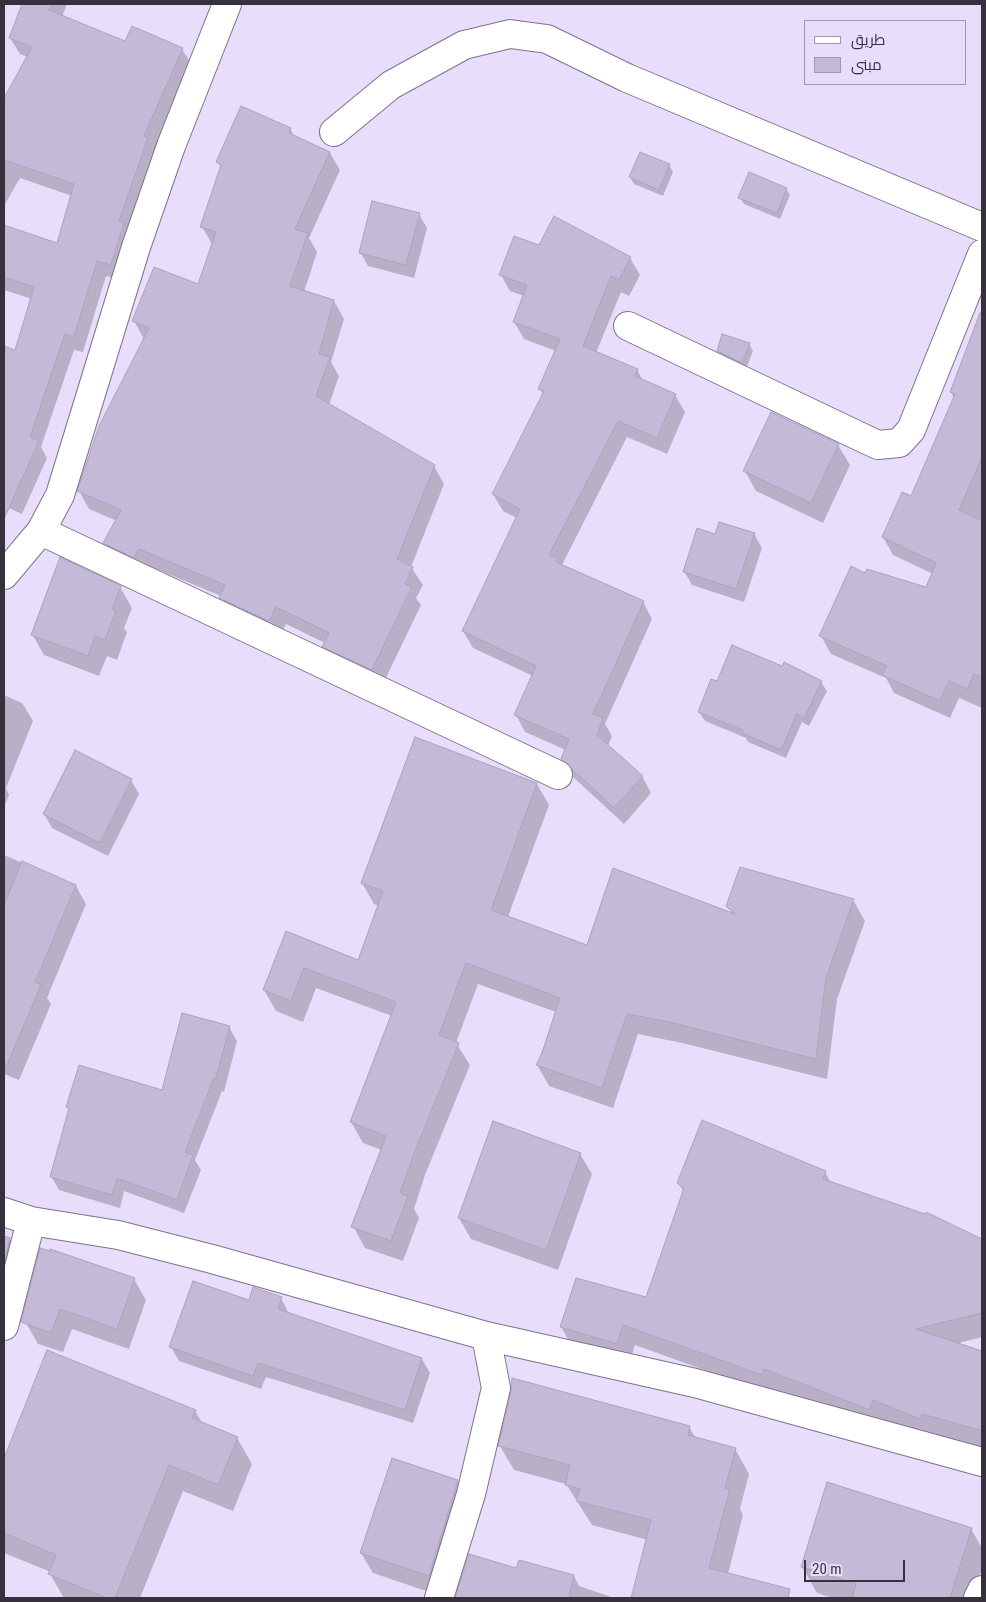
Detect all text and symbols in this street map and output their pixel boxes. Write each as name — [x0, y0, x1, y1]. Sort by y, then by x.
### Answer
legend — [804, 20, 966, 85]
text: طريق — [851, 31, 885, 49]
text: مبنى — [851, 56, 882, 74]
scale bar — [806, 1550, 907, 1582]
text: 20 m — [812, 1560, 842, 1578]

